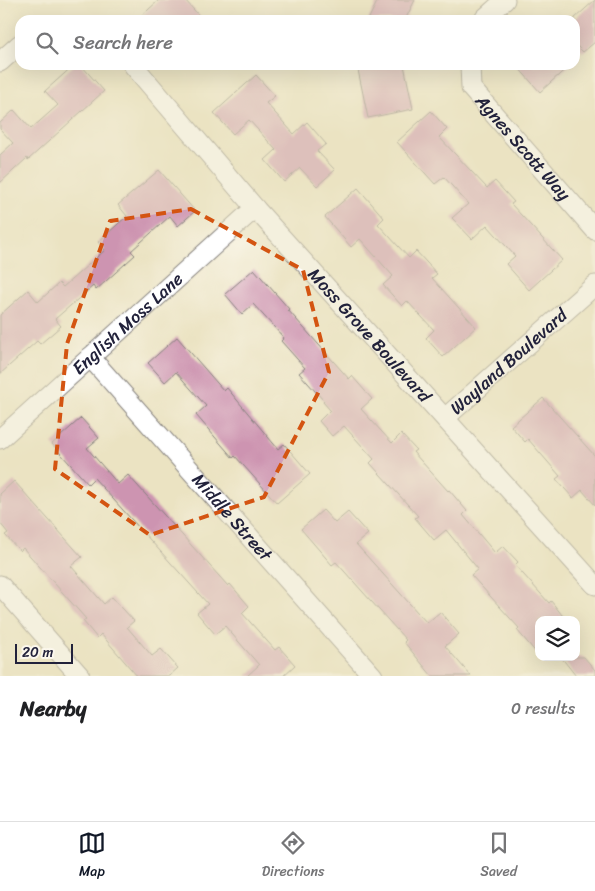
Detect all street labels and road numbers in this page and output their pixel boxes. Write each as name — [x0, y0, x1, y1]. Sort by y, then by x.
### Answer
street label: Agnes Scott Way — [466, 86, 579, 209]
street label: Moss Grove Boulevard — [300, 260, 440, 411]
street label: English Moss Lane — [64, 264, 191, 383]
street label: Wayland Boulevard — [442, 299, 576, 423]
street label: Middle Street — [184, 465, 281, 569]

